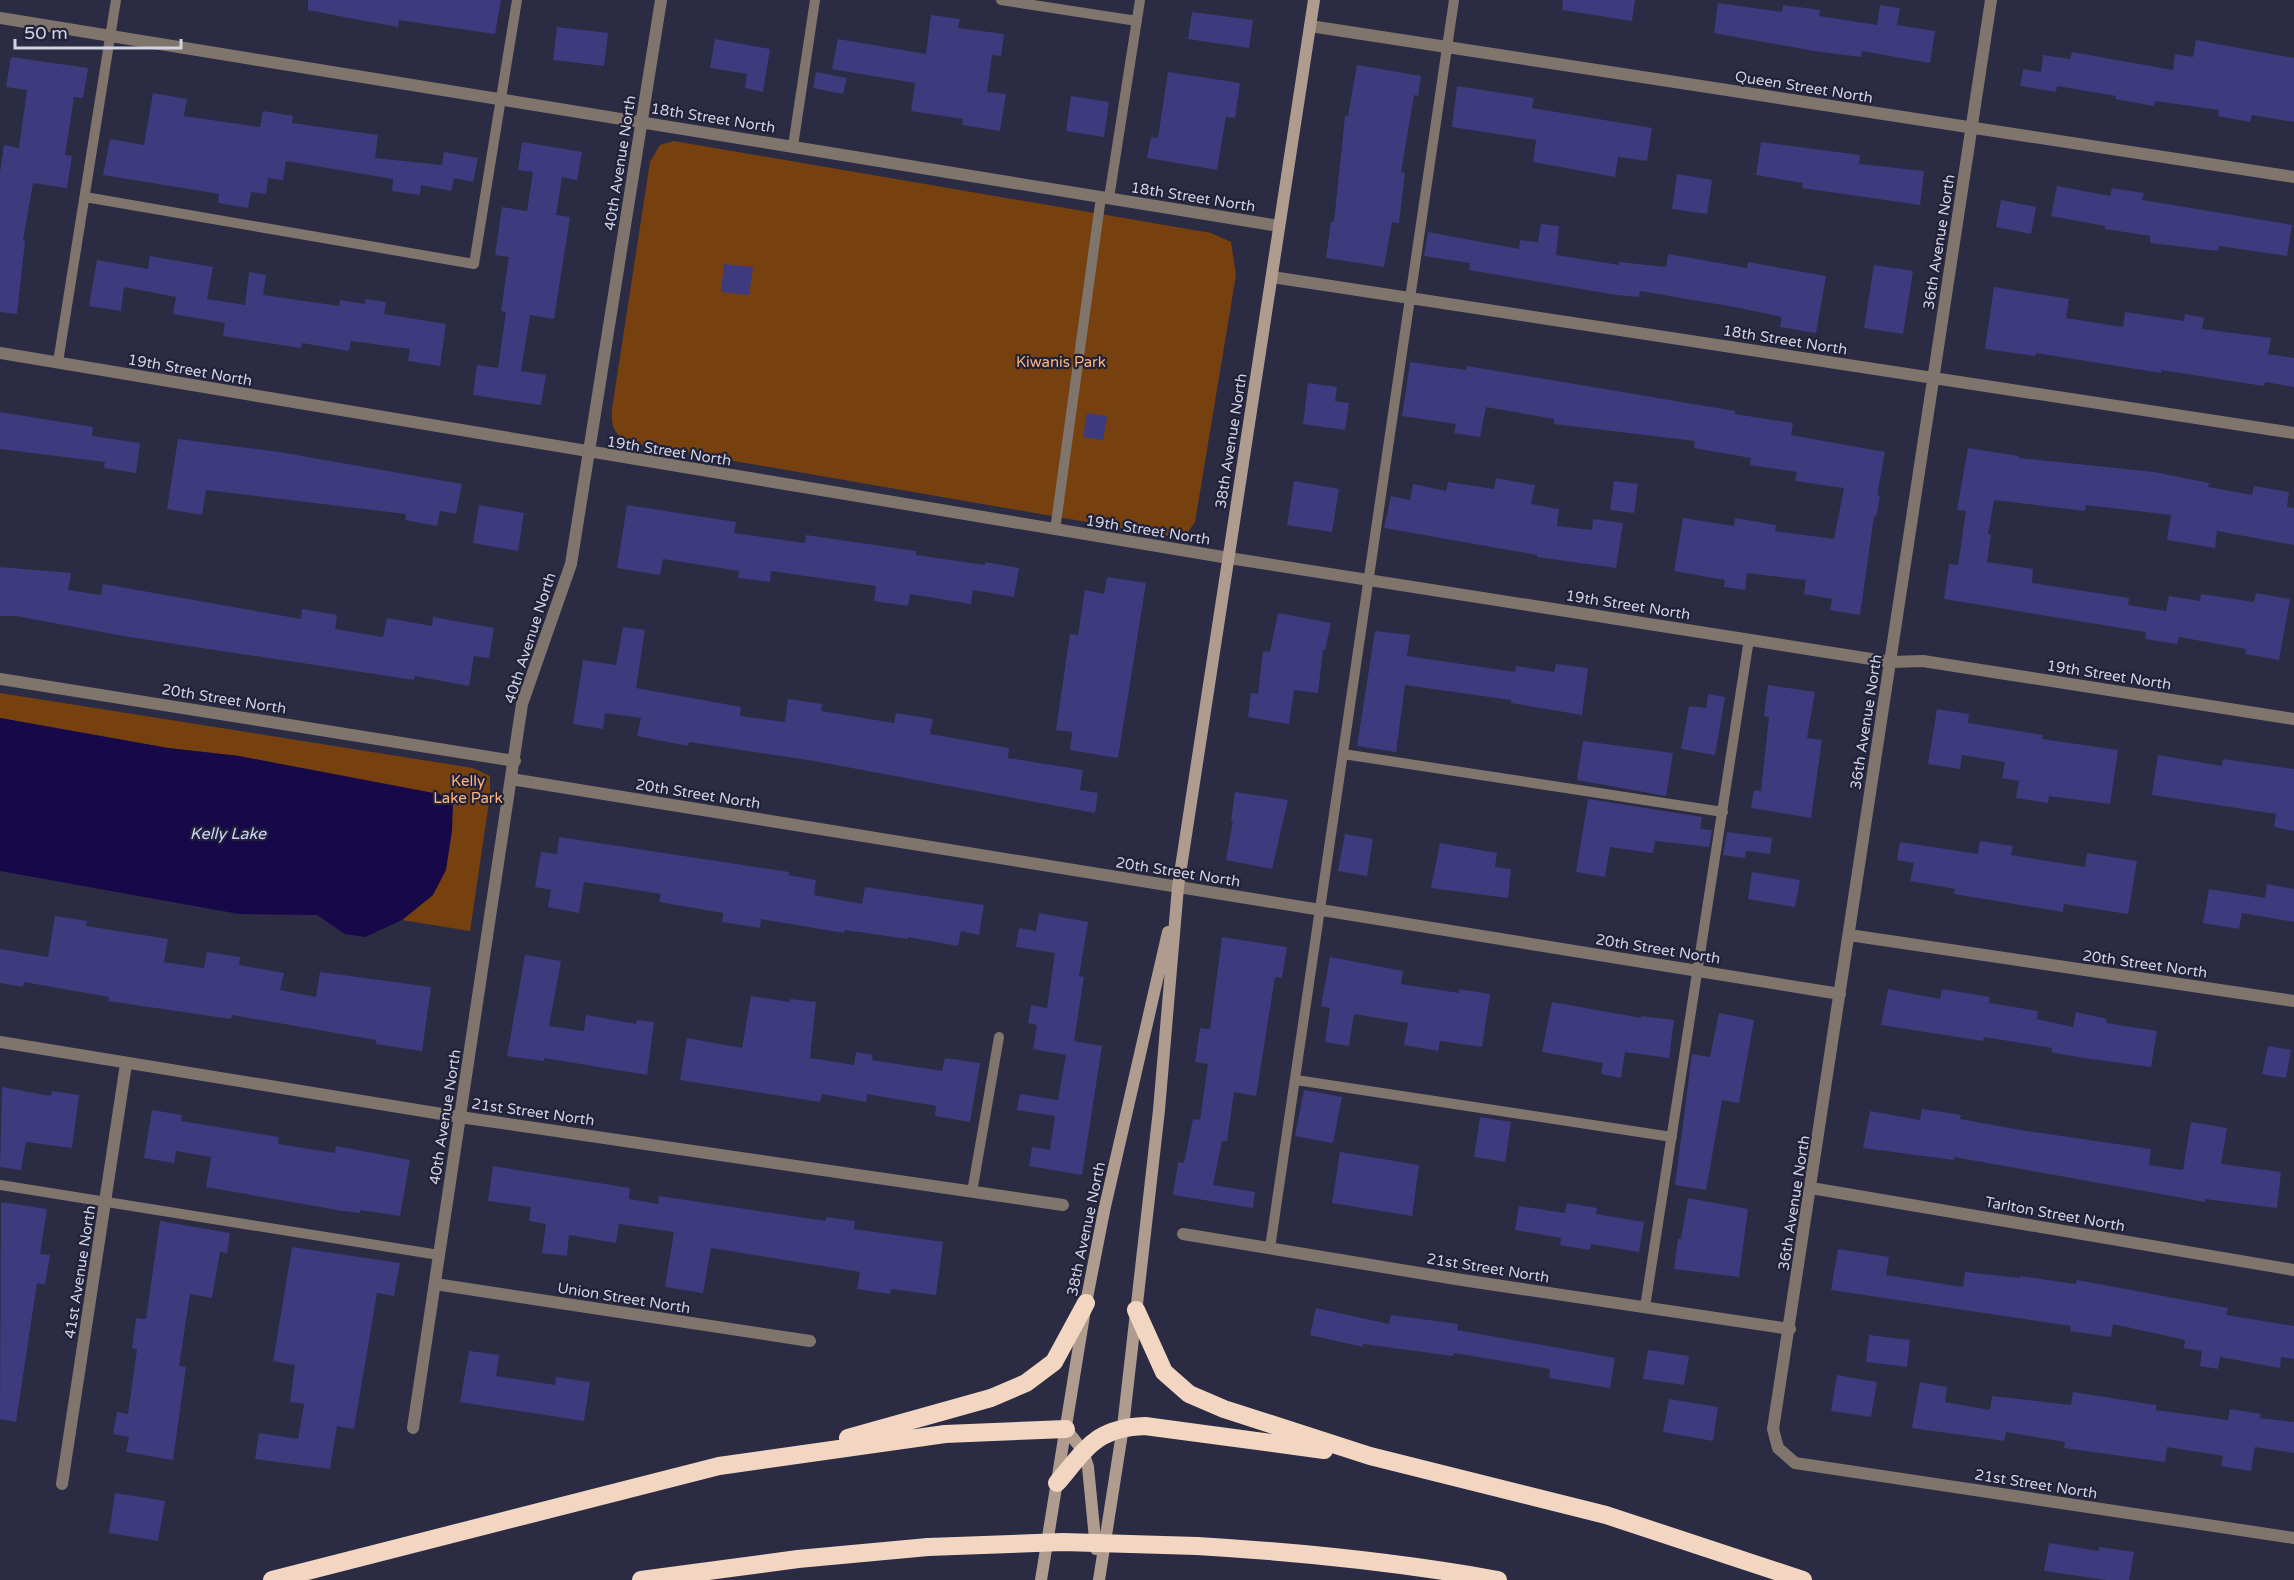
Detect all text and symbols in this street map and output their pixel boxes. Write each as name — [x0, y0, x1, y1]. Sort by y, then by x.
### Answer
scale bar — [15, 12, 182, 50]
text: 50 m — [24, 22, 68, 44]
street label: Queen Street North — [1734, 67, 1874, 107]
street label: 40th Avenue North — [600, 94, 640, 232]
street label: 18th Street North — [649, 99, 777, 137]
street label: 36th Avenue North — [1919, 173, 1959, 311]
street label: 18th Street North — [1129, 178, 1257, 216]
street label: 18th Street North — [1721, 321, 1849, 359]
street label: 19th Street North — [126, 350, 254, 390]
park label: Kiwanis Park — [1016, 353, 1106, 371]
street label: 38th Avenue North — [1211, 372, 1251, 510]
street label: 19th Street North — [605, 432, 733, 470]
street label: 19th Street North — [1084, 511, 1212, 549]
street label: 40th Avenue North — [500, 570, 560, 706]
street label: 19th Street North — [1564, 586, 1692, 624]
street label: 36th Avenue North — [1846, 653, 1886, 791]
street label: 19th Street North — [2045, 656, 2173, 694]
street label: 20th Street North — [160, 680, 288, 718]
park label: Kelly Lake Park — [433, 772, 503, 807]
street label: 20th Street North — [634, 775, 762, 813]
water label: Kelly Lake — [190, 824, 267, 844]
street label: 20th Street North — [1114, 853, 1242, 891]
street label: 20th Street North — [1594, 930, 1722, 968]
street label: 20th Street North — [2081, 946, 2209, 982]
street label: 40th Avenue North — [425, 1048, 465, 1186]
street label: 21st Street North — [470, 1094, 596, 1130]
street label: 36th Avenue North — [1774, 1134, 1814, 1272]
street label: 38th Avenue North — [1063, 1160, 1109, 1298]
street label: Tarlton Street North — [1984, 1193, 2126, 1235]
street label: 41st Avenue North — [61, 1204, 99, 1340]
street label: 21st Street North — [1425, 1249, 1551, 1287]
street label: Union Street North — [556, 1279, 692, 1317]
street label: 21st Street North — [1973, 1465, 2099, 1503]

